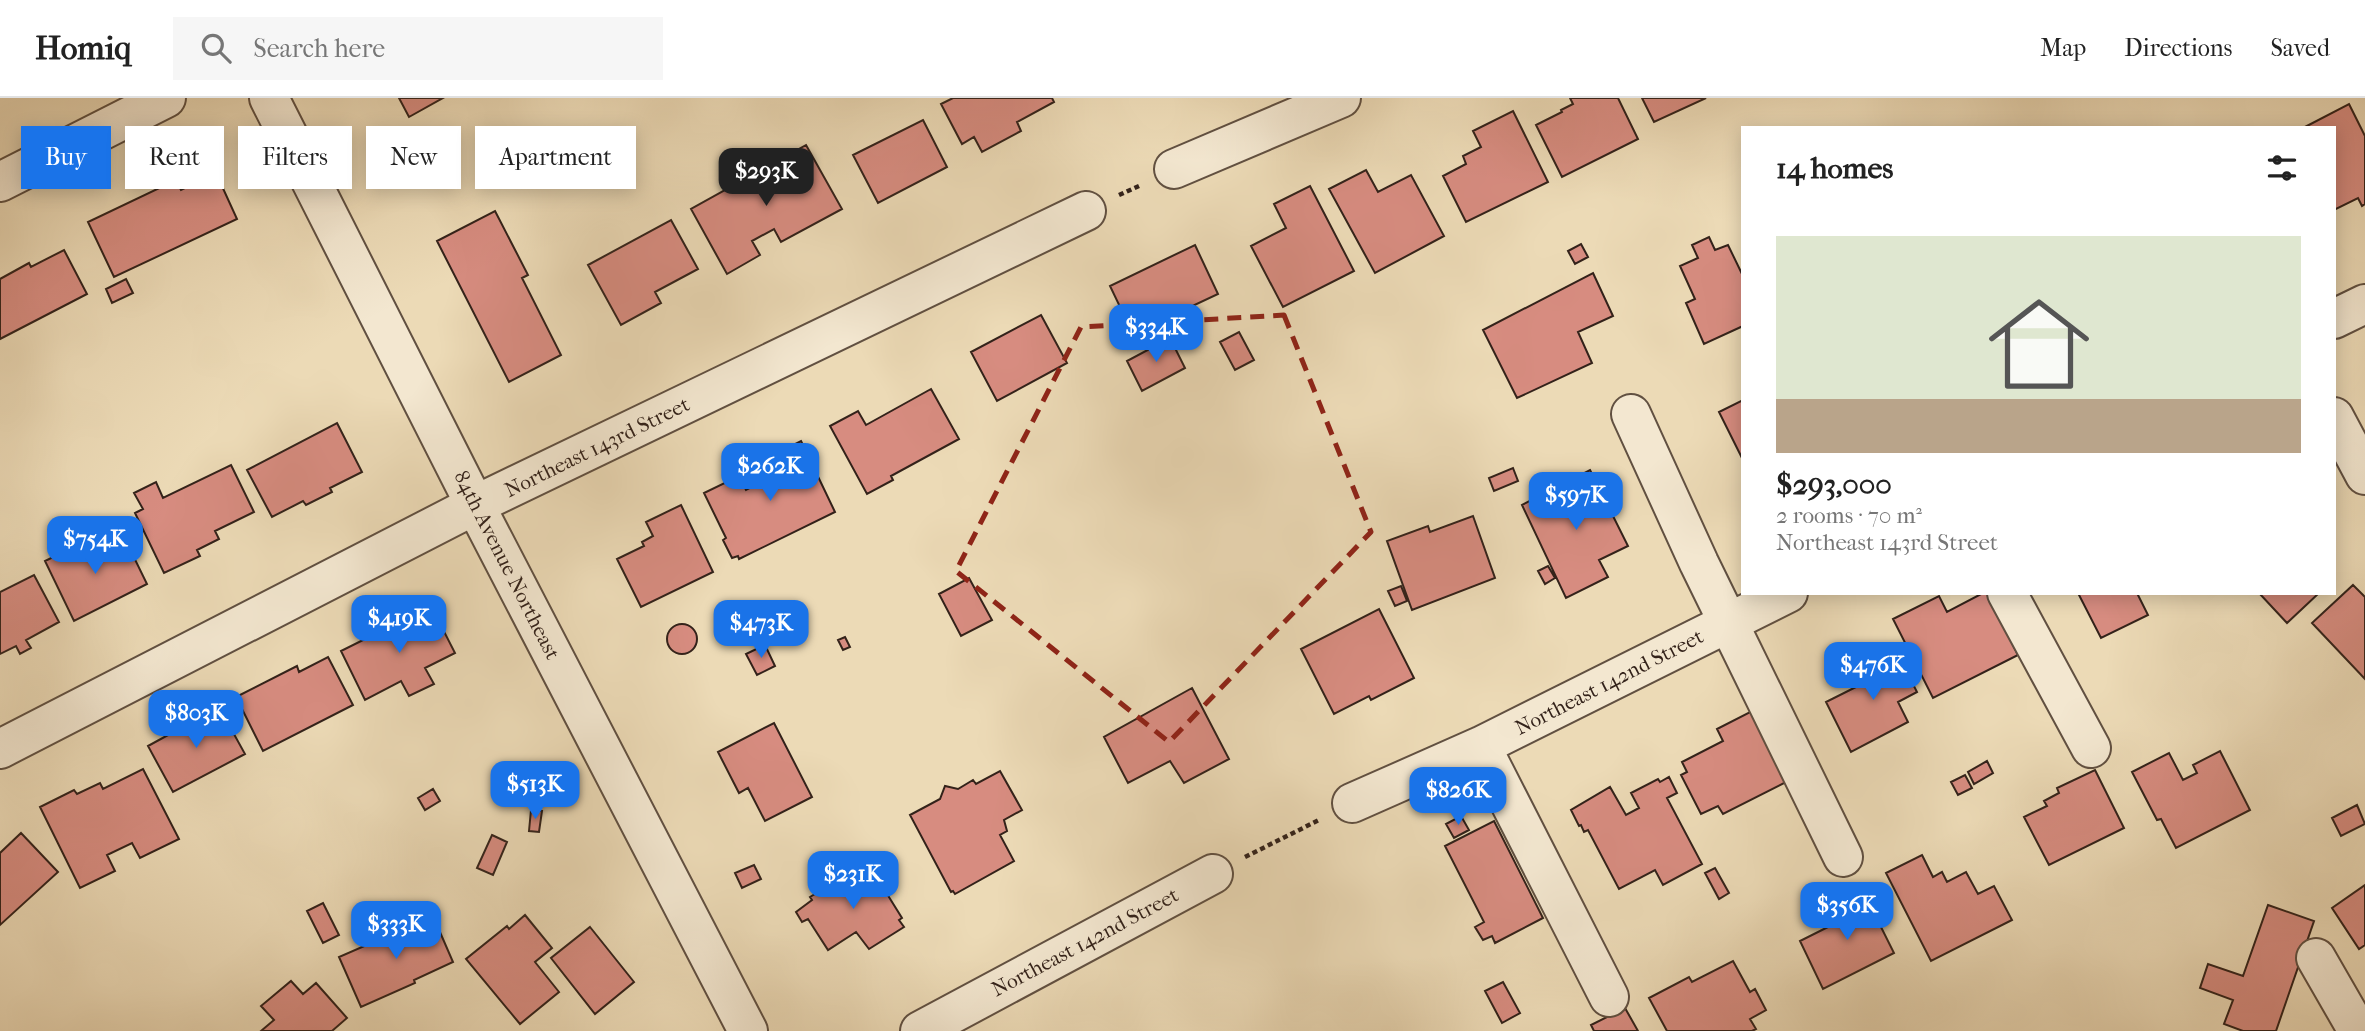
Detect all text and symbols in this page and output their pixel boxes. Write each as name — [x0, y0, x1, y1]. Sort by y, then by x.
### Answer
search box — [173, 17, 663, 80]
text: Homiq — [35, 29, 131, 68]
icon: search — [197, 29, 235, 67]
text: Search here — [253, 33, 385, 64]
text: Map — [2040, 34, 2086, 62]
text: Directions — [2124, 34, 2232, 62]
text: Saved — [2270, 34, 2330, 62]
chip: Buy — [21, 126, 111, 189]
chip: Rent — [125, 126, 224, 189]
chip: Filters — [238, 126, 352, 189]
chip: New — [366, 126, 461, 189]
chip: Apartment — [475, 126, 636, 189]
pin: $293K — [717, 148, 815, 208]
icon: filters — [2263, 149, 2301, 187]
text: 14 homes — [1776, 151, 1893, 186]
text: $293K — [735, 157, 797, 184]
icon: home — [1976, 281, 2102, 407]
pin: $334K — [1107, 304, 1205, 364]
text: $334K — [1125, 313, 1187, 340]
street label: Northeast 143rd Street — [501, 392, 694, 502]
pin: $262K — [721, 444, 819, 503]
text: $262K — [737, 452, 803, 479]
street label: 84th Avenue Northeast — [449, 467, 565, 664]
text: $293,000 — [1776, 467, 1892, 502]
pin: $597K — [1527, 472, 1625, 532]
text: $597K — [1545, 481, 1607, 508]
text: 2 rooms · 70 m² — [1776, 502, 1922, 529]
pin: $754K — [46, 517, 144, 576]
text: $754K — [63, 525, 127, 552]
text: Northeast 143rd Street — [1776, 529, 1998, 556]
pin: $419K — [350, 596, 448, 655]
pin: $473K — [712, 601, 810, 660]
text: $419K — [367, 604, 431, 631]
text: $473K — [730, 609, 792, 636]
street label: Northeast 142nd Street — [1511, 624, 1708, 740]
pin: $476K — [1824, 642, 1922, 702]
text: $476K — [1840, 651, 1906, 678]
pin: $803K — [147, 690, 245, 750]
text: $803K — [164, 699, 228, 726]
pin: $513K — [486, 762, 584, 821]
pin: $826K — [1409, 768, 1507, 827]
text: $513K — [507, 770, 563, 797]
text: $826K — [1425, 776, 1491, 803]
pin: $231K — [804, 852, 902, 911]
text: $231K — [824, 860, 882, 887]
street label: Northeast 142nd Street — [987, 882, 1183, 1001]
pin: $356K — [1798, 882, 1896, 942]
text: $356K — [1816, 891, 1878, 918]
pin: $333K — [347, 902, 445, 961]
text: $333K — [367, 910, 425, 937]

